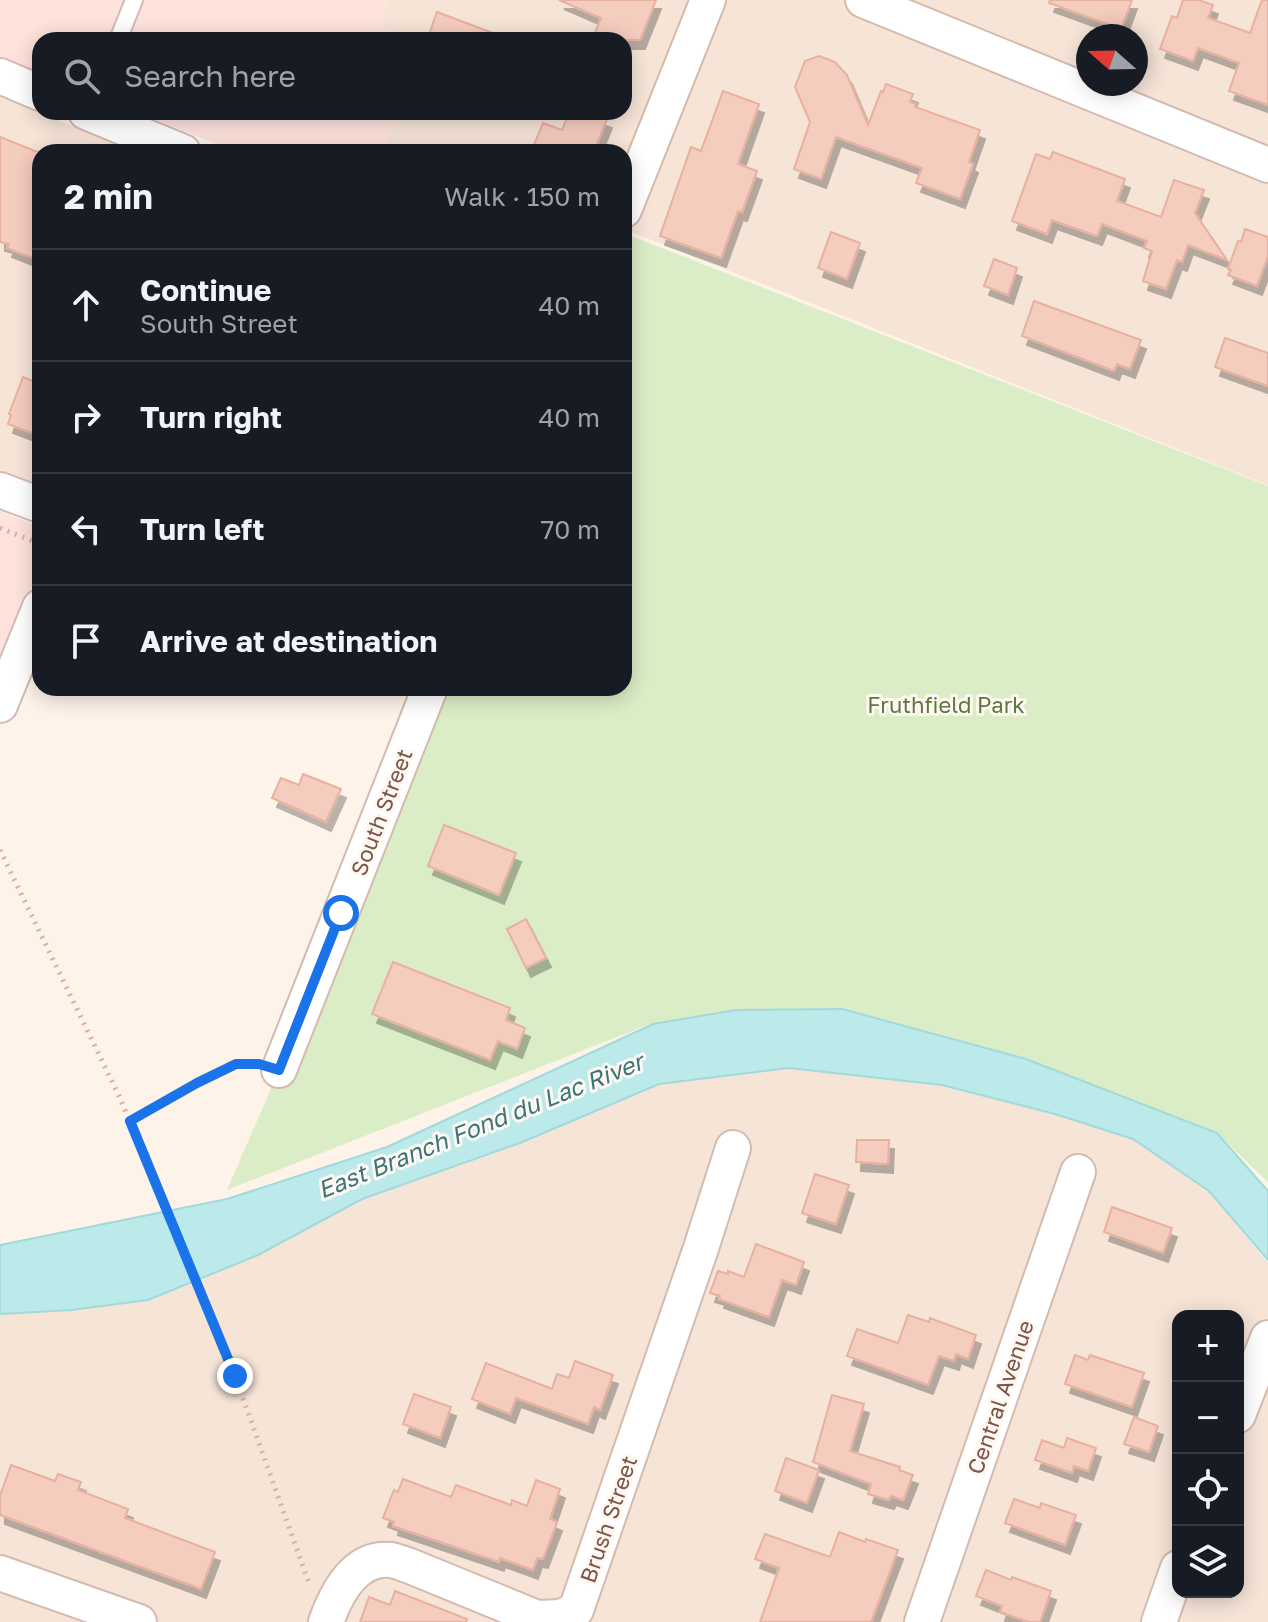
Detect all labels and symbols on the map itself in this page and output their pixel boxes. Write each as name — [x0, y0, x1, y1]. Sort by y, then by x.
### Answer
north arrow — [1076, 24, 1148, 96]
park label: Fruthfield Park — [867, 691, 1025, 718]
street label: South Street — [344, 745, 418, 879]
route start — [323, 895, 359, 931]
water label: East Branch Fond du Lac River — [313, 1045, 650, 1204]
street label: Central Avenue — [961, 1317, 1039, 1477]
route end — [217, 1358, 253, 1394]
street label: Brush Street — [574, 1452, 642, 1586]

